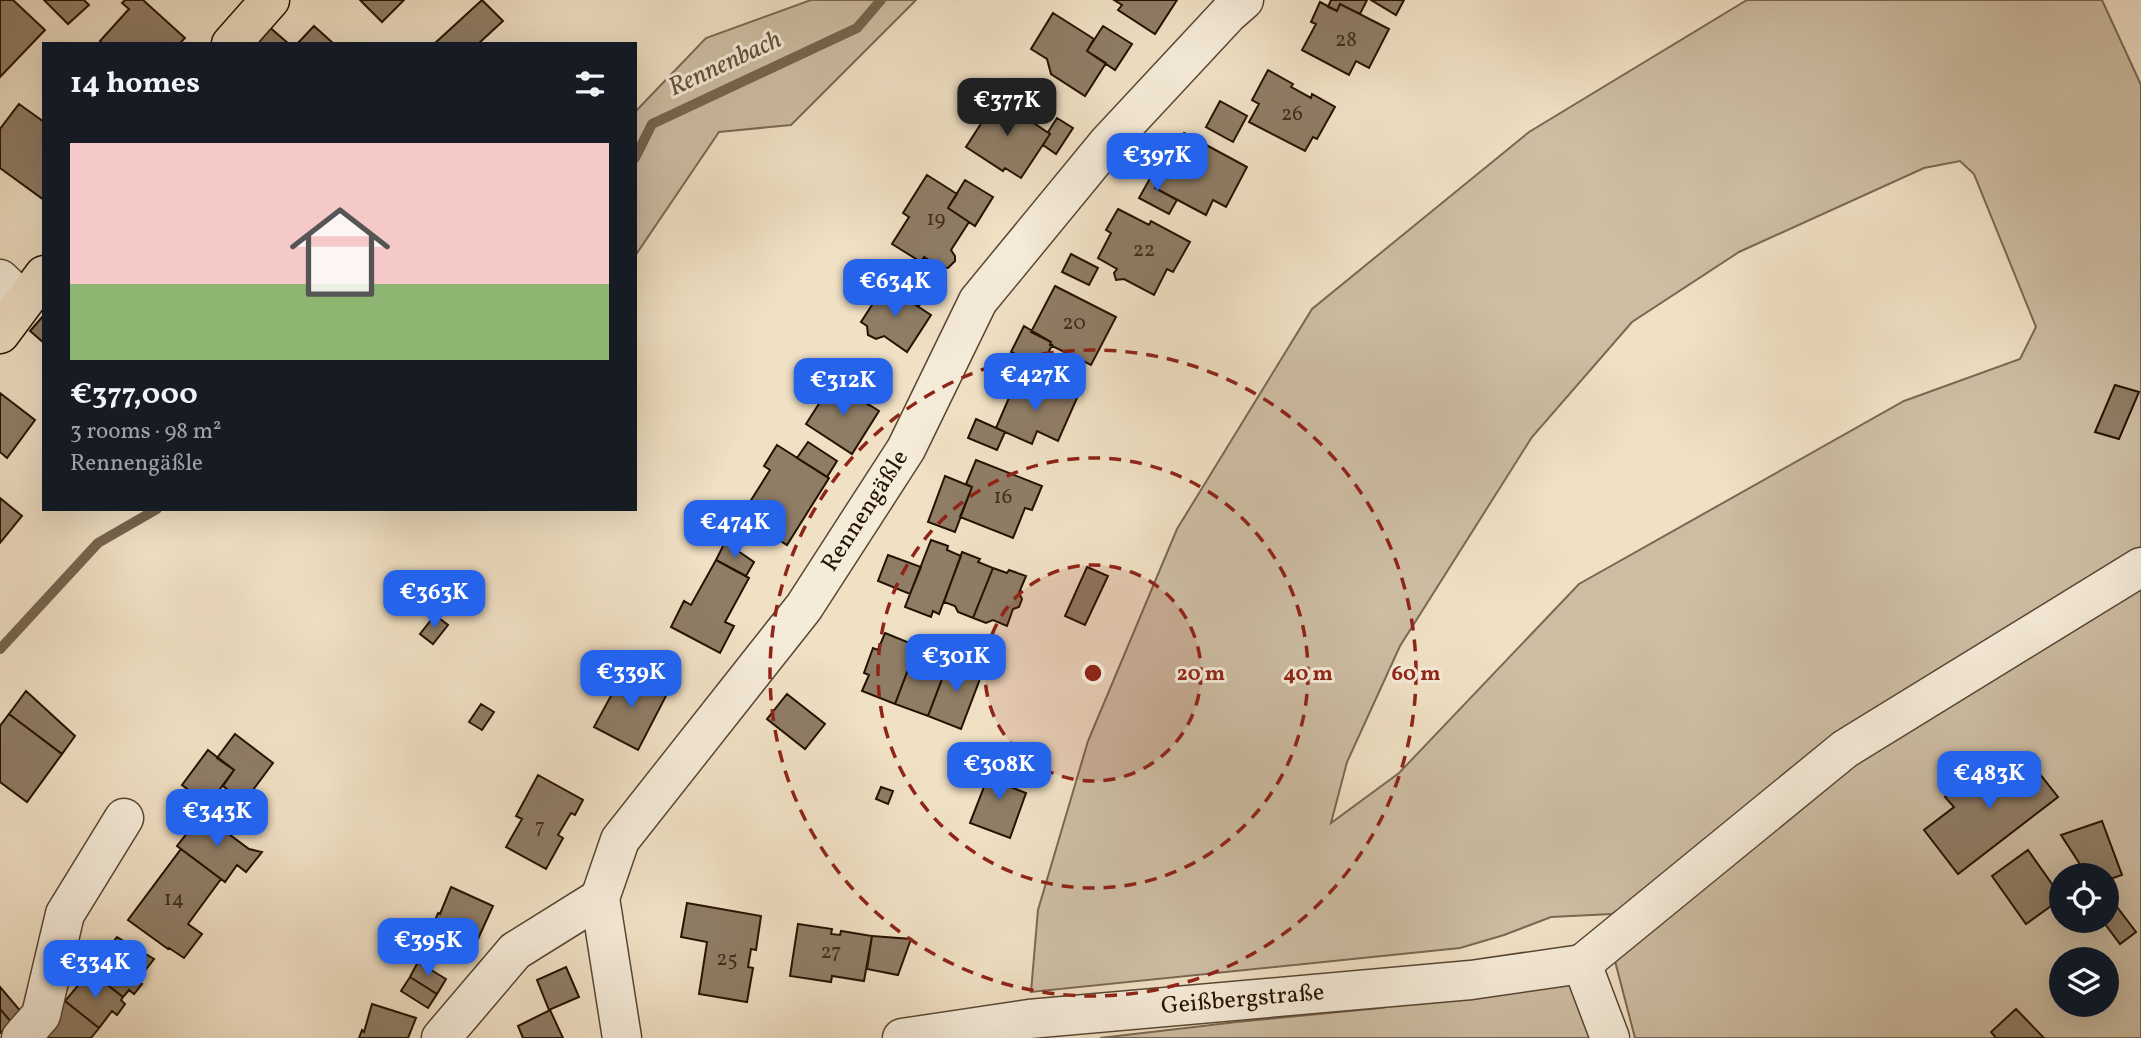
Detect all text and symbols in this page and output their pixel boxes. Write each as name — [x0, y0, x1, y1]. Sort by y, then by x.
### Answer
water label: Rennenbach — [662, 22, 788, 106]
house number: 28 — [1335, 26, 1357, 55]
text: 14 homes — [70, 63, 200, 105]
icon: filters — [571, 65, 609, 103]
pin: €377K — [958, 78, 1056, 138]
text: €377K — [973, 85, 1041, 117]
house number: 26 — [1281, 100, 1303, 129]
pin: €397K — [1108, 134, 1206, 193]
text: €397K — [1123, 140, 1191, 172]
icon: home — [277, 189, 403, 315]
house number: 19 — [926, 205, 946, 234]
house number: 22 — [1133, 236, 1155, 265]
pin: €634K — [846, 260, 944, 319]
text: €634K — [859, 266, 931, 298]
house number: 20 — [1062, 309, 1086, 338]
pin: €427K — [986, 354, 1084, 413]
pin: €312K — [794, 358, 892, 418]
text: €427K — [1000, 360, 1070, 392]
text: €312K — [810, 365, 876, 397]
text: €377,000 — [70, 374, 198, 416]
text: 3 rooms · 98 m² — [70, 416, 222, 448]
street label: Rennengäßle — [814, 444, 918, 579]
text: Rennengäßle — [70, 448, 203, 480]
house number: 16 — [994, 483, 1012, 512]
pin: €474K — [686, 500, 784, 560]
text: €474K — [700, 507, 770, 539]
pin: €363K — [385, 570, 483, 630]
text: €363K — [399, 577, 469, 609]
pin: €301K — [907, 634, 1005, 694]
text: €301K — [922, 641, 990, 673]
pin: €339K — [582, 650, 680, 710]
text: €339K — [596, 657, 666, 689]
text: 20 m — [1177, 660, 1225, 689]
text: 40 m — [1283, 660, 1333, 689]
text: 60 m — [1392, 660, 1440, 689]
centre of rings — [1081, 661, 1105, 685]
pin: €308K — [950, 742, 1048, 802]
text: €308K — [963, 749, 1035, 781]
pin: €483K — [1940, 752, 2038, 811]
text: €483K — [1953, 758, 2025, 790]
pin: €343K — [168, 790, 266, 849]
text: €343K — [182, 796, 252, 828]
house number: 7 — [535, 813, 545, 842]
map controls — [2049, 863, 2119, 1017]
button: locate — [2049, 863, 2119, 933]
house number: 14 — [164, 885, 184, 914]
pin: €395K — [379, 918, 477, 978]
text: €395K — [394, 925, 462, 957]
house number: 27 — [821, 938, 841, 967]
pin: €334K — [46, 940, 144, 1000]
house number: 25 — [716, 945, 738, 974]
text: €334K — [60, 947, 130, 979]
button: layers — [2049, 947, 2119, 1017]
street label: Geißbergstraße — [1160, 976, 1326, 1024]

